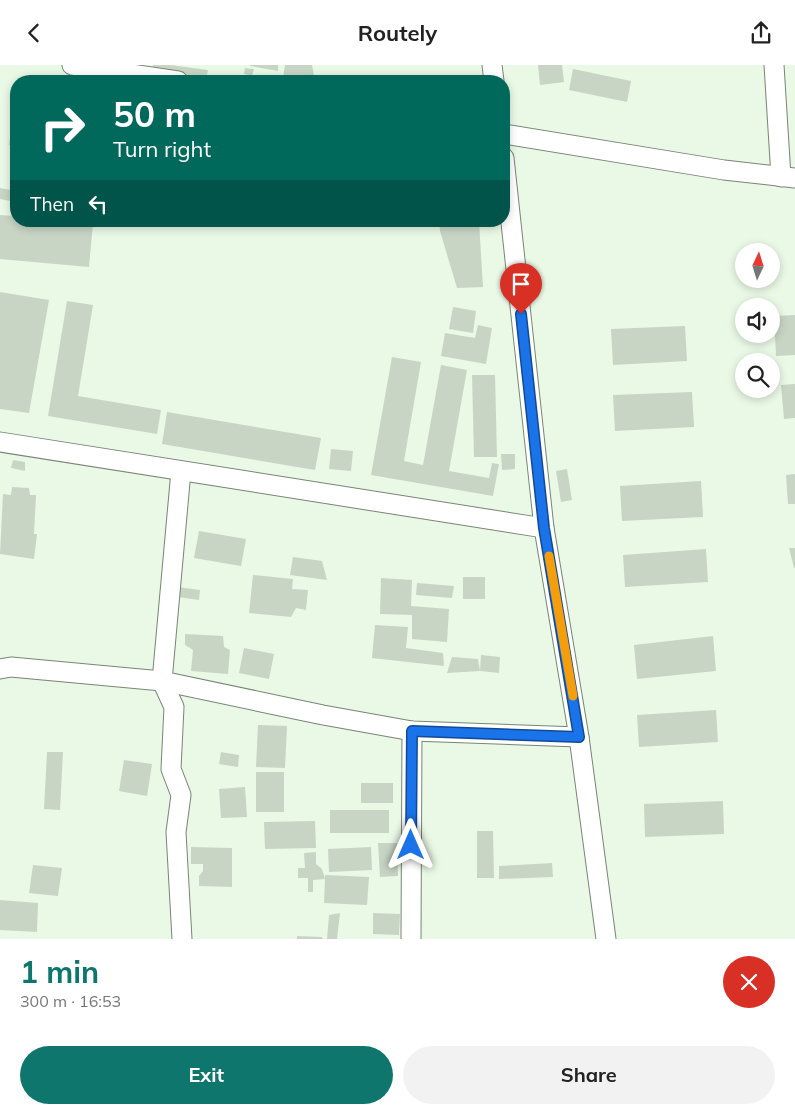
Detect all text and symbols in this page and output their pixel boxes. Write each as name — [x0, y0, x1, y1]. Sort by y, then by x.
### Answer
icon: back — [20, 19, 48, 47]
text: Routely — [358, 19, 437, 47]
icon: share — [747, 19, 775, 47]
text: 50 m — [113, 92, 196, 136]
icon: right — [30, 95, 95, 160]
text: Turn right — [113, 135, 211, 163]
icon: left — [84, 190, 112, 218]
text: Then — [30, 192, 74, 216]
north arrow — [735, 243, 780, 287]
map controls — [735, 243, 780, 398]
pin — [500, 263, 542, 314]
icon: arrive — [507, 270, 535, 298]
button: sound — [735, 298, 780, 343]
button: search — [735, 353, 780, 398]
position arrow — [384, 818, 436, 870]
text: 1 min — [20, 953, 99, 991]
button: close — [723, 956, 775, 1008]
text: 300 m · 16:53 — [20, 991, 121, 1011]
button: Exit — [20, 1046, 393, 1104]
button: Share — [403, 1046, 775, 1104]

